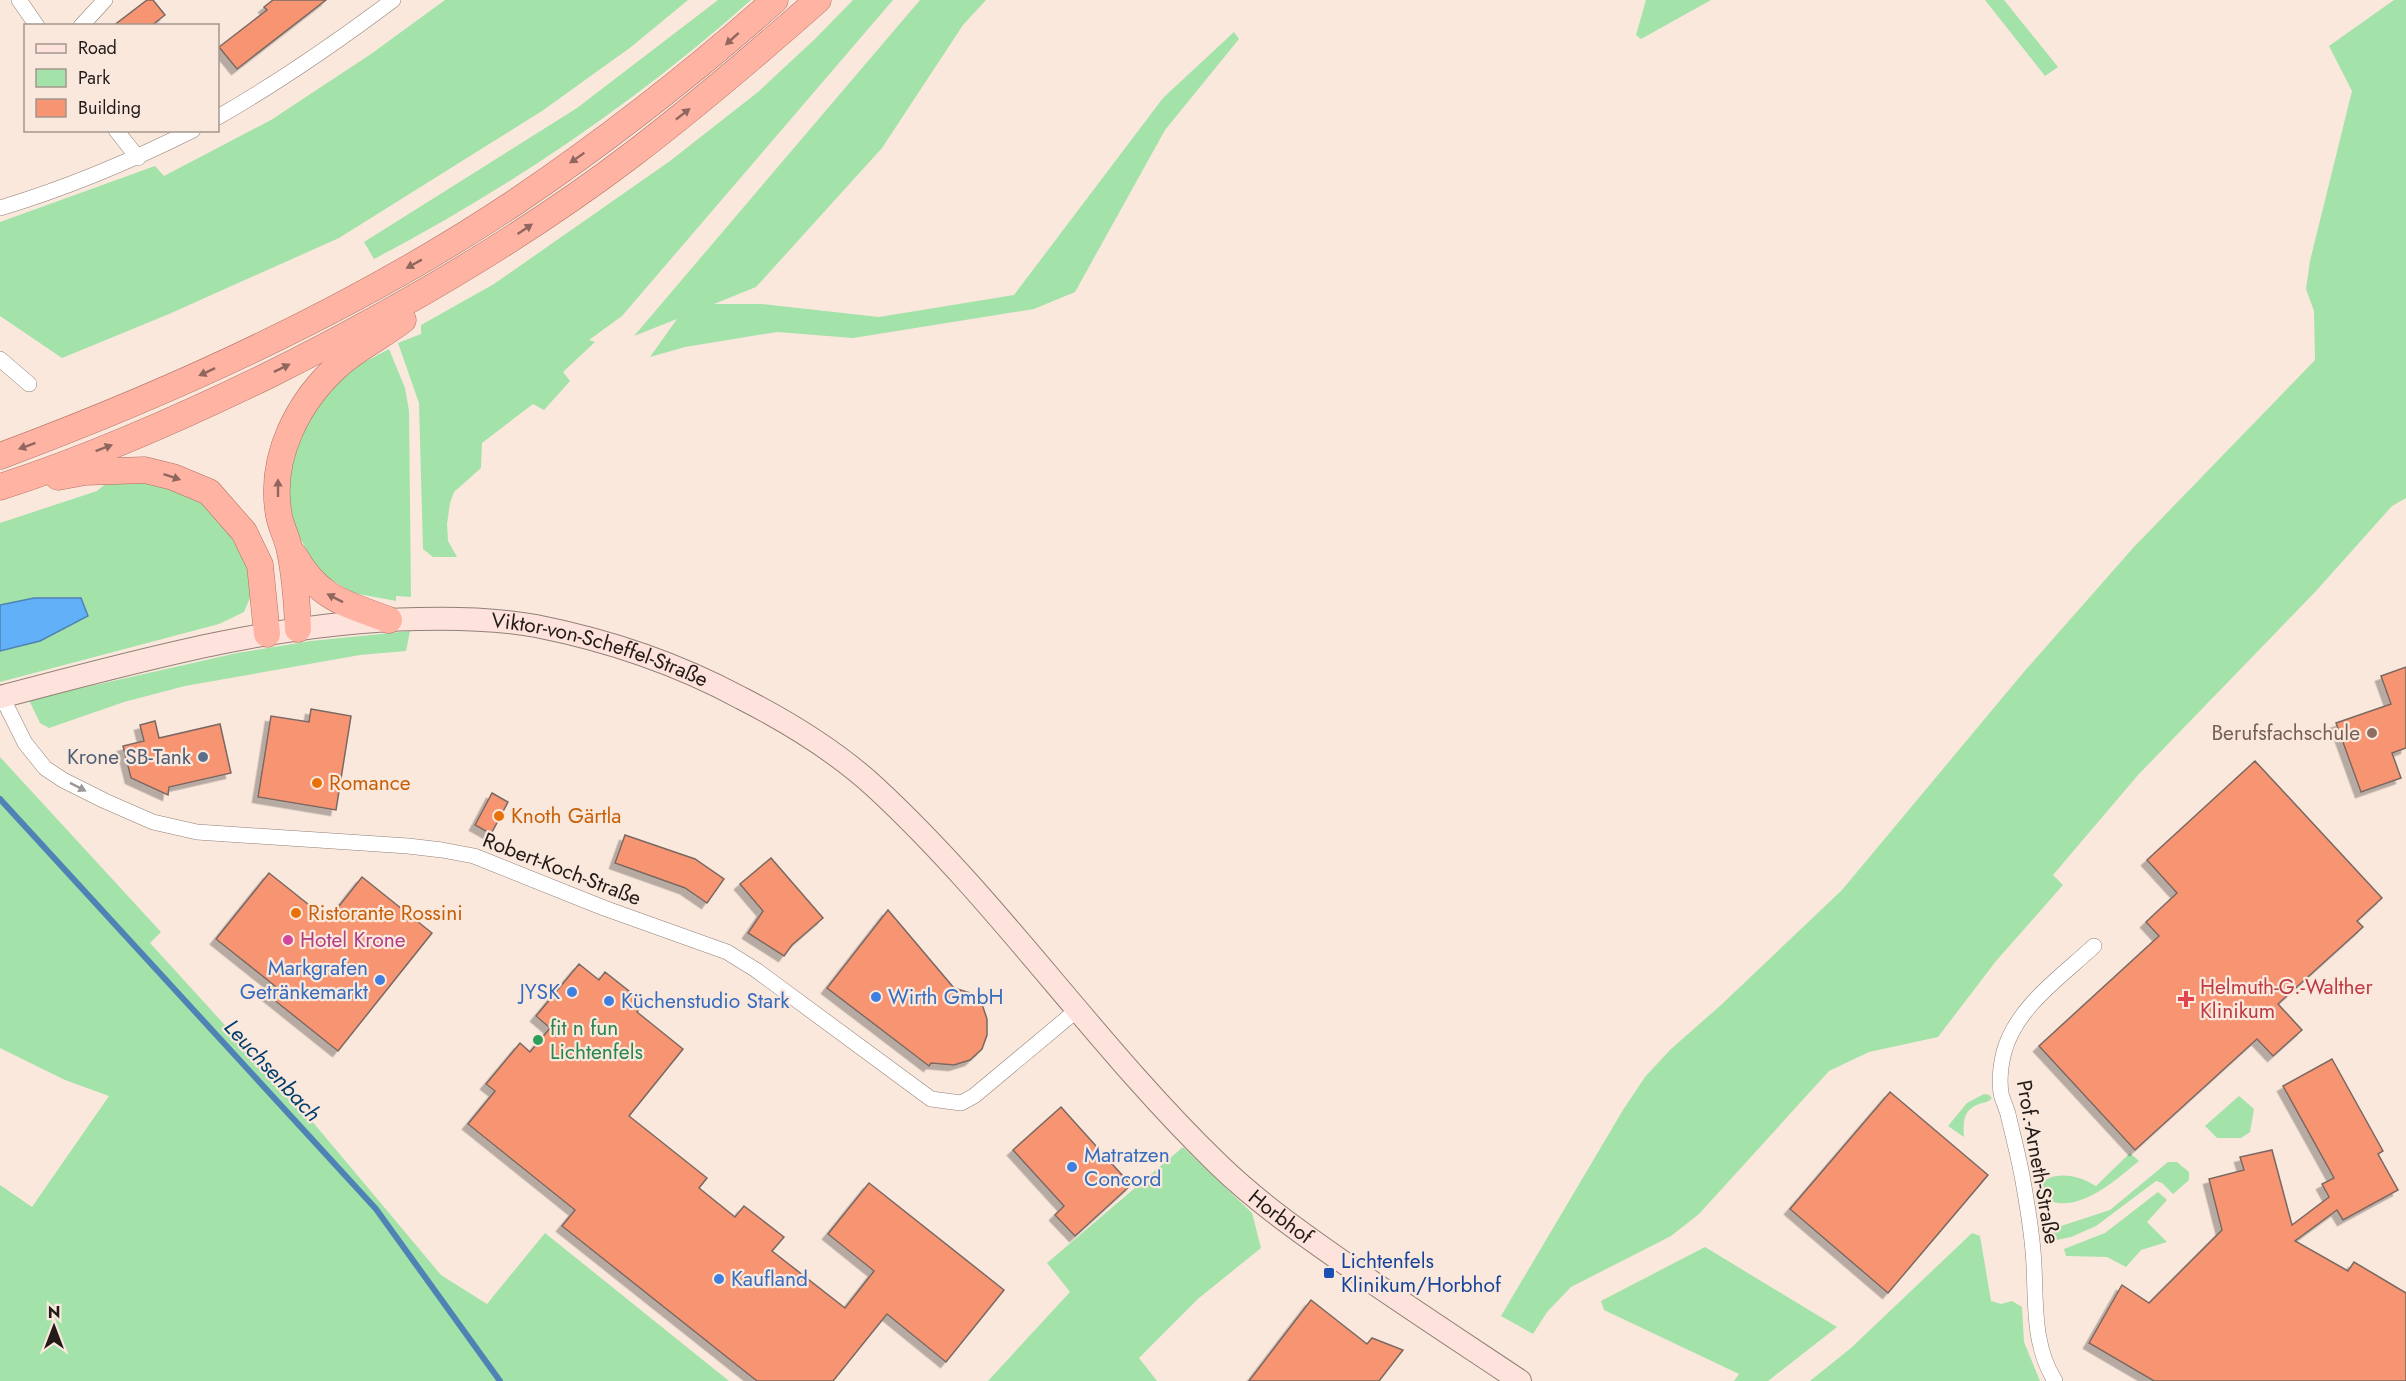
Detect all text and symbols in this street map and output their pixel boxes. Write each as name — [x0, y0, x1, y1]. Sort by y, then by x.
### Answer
legend — [24, 24, 219, 132]
one-way arrow — [724, 32, 739, 46]
text: Road — [78, 35, 117, 61]
text: Park — [78, 65, 110, 91]
text: Building — [78, 95, 141, 121]
one-way arrow — [675, 108, 691, 121]
one-way arrow — [570, 152, 586, 164]
one-way arrow — [517, 223, 533, 235]
one-way arrow — [405, 259, 422, 269]
one-way arrow — [273, 364, 291, 374]
one-way arrow — [198, 367, 215, 376]
one-way arrow — [18, 442, 36, 452]
one-way arrow — [96, 443, 114, 453]
one-way arrow — [163, 473, 181, 482]
one-way arrow — [273, 479, 283, 498]
one-way arrow — [326, 593, 343, 603]
street label: Viktor-von-Scheffel-Straße — [490, 605, 713, 695]
place label: Berufsfachschule — [2211, 718, 2360, 748]
marker: Berufsfachschule — [2365, 726, 2379, 740]
place label: Krone SB-Tank — [67, 742, 192, 772]
marker: Krone SB-Tank — [196, 750, 210, 764]
place label: Romance — [329, 768, 411, 798]
marker: Romance — [310, 776, 324, 790]
one-way arrow — [69, 783, 86, 792]
place label: Knoth Gärtla — [511, 801, 621, 831]
marker: Knoth Gärtla — [492, 809, 506, 823]
street label: Robert-Koch-Straße — [478, 825, 646, 913]
place label: Ristorante Rossini — [308, 898, 463, 928]
marker: Ristorante Rossini — [289, 906, 303, 920]
place label: Hotel Krone — [300, 925, 406, 955]
marker: Hotel Krone — [281, 933, 295, 947]
place label: Markgrafen Getränkemarkt — [240, 953, 368, 1007]
place label: Helmuth-G.-Walther Klinikum — [2200, 972, 2373, 1026]
marker: Markgrafen Getränkemarkt — [373, 973, 387, 987]
place label: JYSK — [517, 977, 560, 1007]
place label: Wirth GmbH — [888, 982, 1003, 1012]
marker: JYSK — [565, 985, 579, 999]
place label: Küchenstudio Stark — [621, 986, 790, 1016]
marker: Wirth GmbH — [869, 990, 883, 1004]
marker: Helmuth-G.-Walther Klinikum — [2177, 990, 2195, 1008]
marker: Küchenstudio Stark — [602, 994, 616, 1008]
water label: Leuchsenbach — [217, 1012, 329, 1128]
place label: fit n fun Lichtenfels — [550, 1013, 643, 1067]
marker: fit n fun Lichtenfels — [531, 1033, 545, 1047]
street label: Prof.-Arneth-Straße — [2009, 1078, 2067, 1247]
place label: Matratzen Concord — [1084, 1140, 1170, 1194]
marker: Matratzen Concord — [1065, 1160, 1079, 1174]
street label: Horbhof — [1242, 1182, 1320, 1252]
place label: Lichtenfels Klinikum/Horbhof — [1341, 1246, 1502, 1300]
place label: Kaufland — [731, 1264, 808, 1294]
marker: Lichtenfels Klinikum/Horbhof — [1322, 1266, 1336, 1280]
marker: Kaufland — [712, 1272, 726, 1286]
north arrow — [24, 1297, 84, 1357]
text: N — [48, 1301, 60, 1324]

